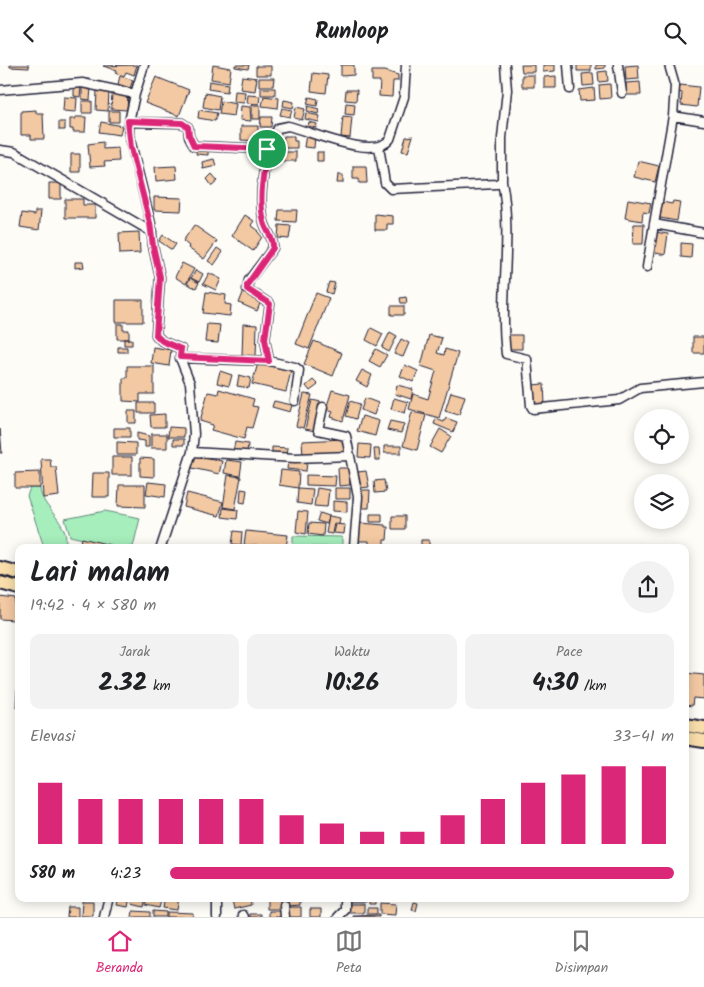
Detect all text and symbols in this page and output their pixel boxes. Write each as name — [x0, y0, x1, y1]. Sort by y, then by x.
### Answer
text: Runloop — [315, 15, 389, 50]
icon: back — [15, 19, 43, 47]
icon: search — [661, 19, 689, 47]
pin — [246, 128, 288, 170]
icon: arrive — [253, 135, 281, 163]
map controls — [634, 409, 689, 529]
button: locate — [634, 409, 689, 464]
button: layers — [634, 474, 689, 529]
text: Lari malam — [30, 551, 170, 596]
button: share — [622, 561, 674, 613]
text: 19:42 · 4 × 580 m — [30, 593, 156, 618]
text: Jarak — [119, 641, 150, 663]
text: Waktu — [334, 641, 370, 663]
text: Pace — [556, 641, 583, 663]
text: 2.32 — [99, 663, 147, 703]
text: 10:26 — [325, 663, 379, 703]
text: 4:30 — [532, 663, 578, 703]
text: km — [147, 675, 171, 697]
text: /km — [578, 675, 607, 697]
text: Elevasi — [30, 724, 75, 749]
text: 33–41 m — [613, 724, 674, 749]
text: 580 m — [30, 861, 75, 886]
text: 4:23 — [110, 861, 141, 886]
tab: Beranda — [96, 927, 143, 979]
tab: Peta — [335, 927, 363, 979]
tab: Disimpan — [555, 927, 608, 979]

